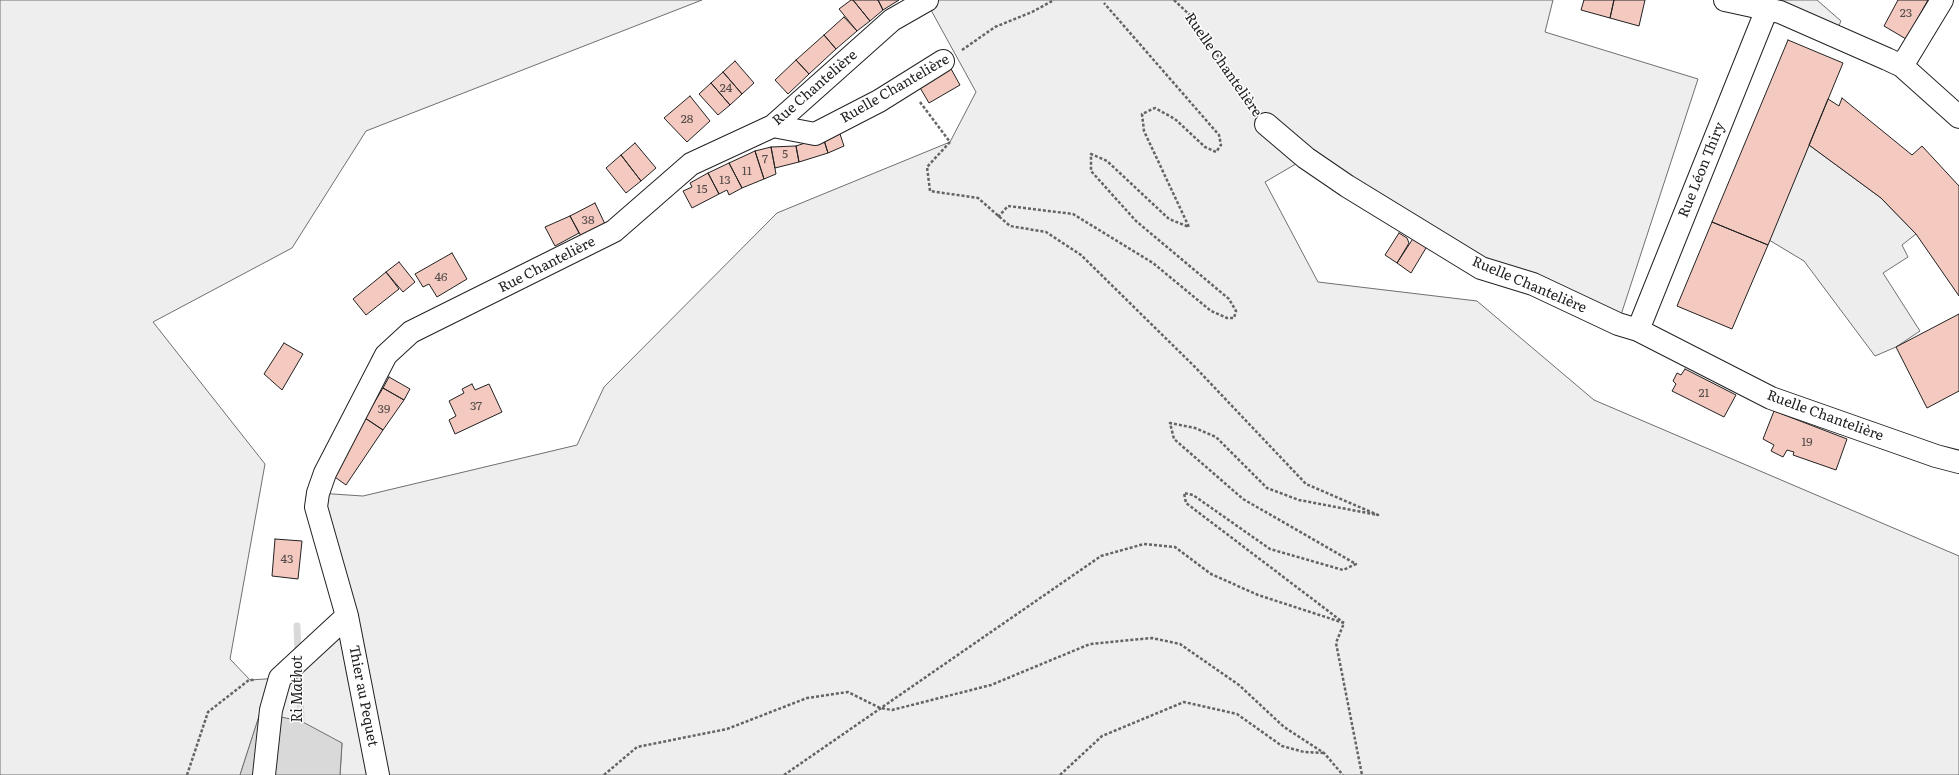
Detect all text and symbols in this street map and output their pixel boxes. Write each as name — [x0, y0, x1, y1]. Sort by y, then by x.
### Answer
house number: 23 — [1900, 6, 1912, 20]
street label: Ruelle Chantelière — [1181, 10, 1265, 120]
street label: Rue Chantelière — [769, 47, 861, 129]
street label: Ruelle Chantelière — [838, 51, 952, 127]
house number: 24 — [720, 81, 732, 95]
house number: 28 — [681, 112, 693, 126]
street label: Rue Léon Thiry — [1675, 120, 1729, 220]
house number: 5 — [782, 147, 788, 161]
house number: 7 — [762, 152, 768, 166]
house number: 11 — [742, 164, 752, 178]
house number: 13 — [719, 173, 731, 187]
house number: 15 — [697, 182, 707, 196]
house number: 38 — [581, 213, 595, 227]
street label: Rue Chantelière — [496, 233, 598, 297]
street label: Ruelle Chantelière — [1469, 253, 1589, 317]
house number: 46 — [434, 270, 448, 284]
house number: 21 — [1699, 386, 1709, 400]
street label: Ruelle Chantelière — [1764, 387, 1886, 445]
house number: 37 — [470, 399, 482, 413]
house number: 39 — [378, 402, 390, 416]
house number: 19 — [1801, 435, 1813, 449]
house number: 43 — [280, 552, 294, 566]
street label: Thier au Pequet — [345, 644, 381, 748]
water label: Ri Mathot — [289, 655, 307, 723]

